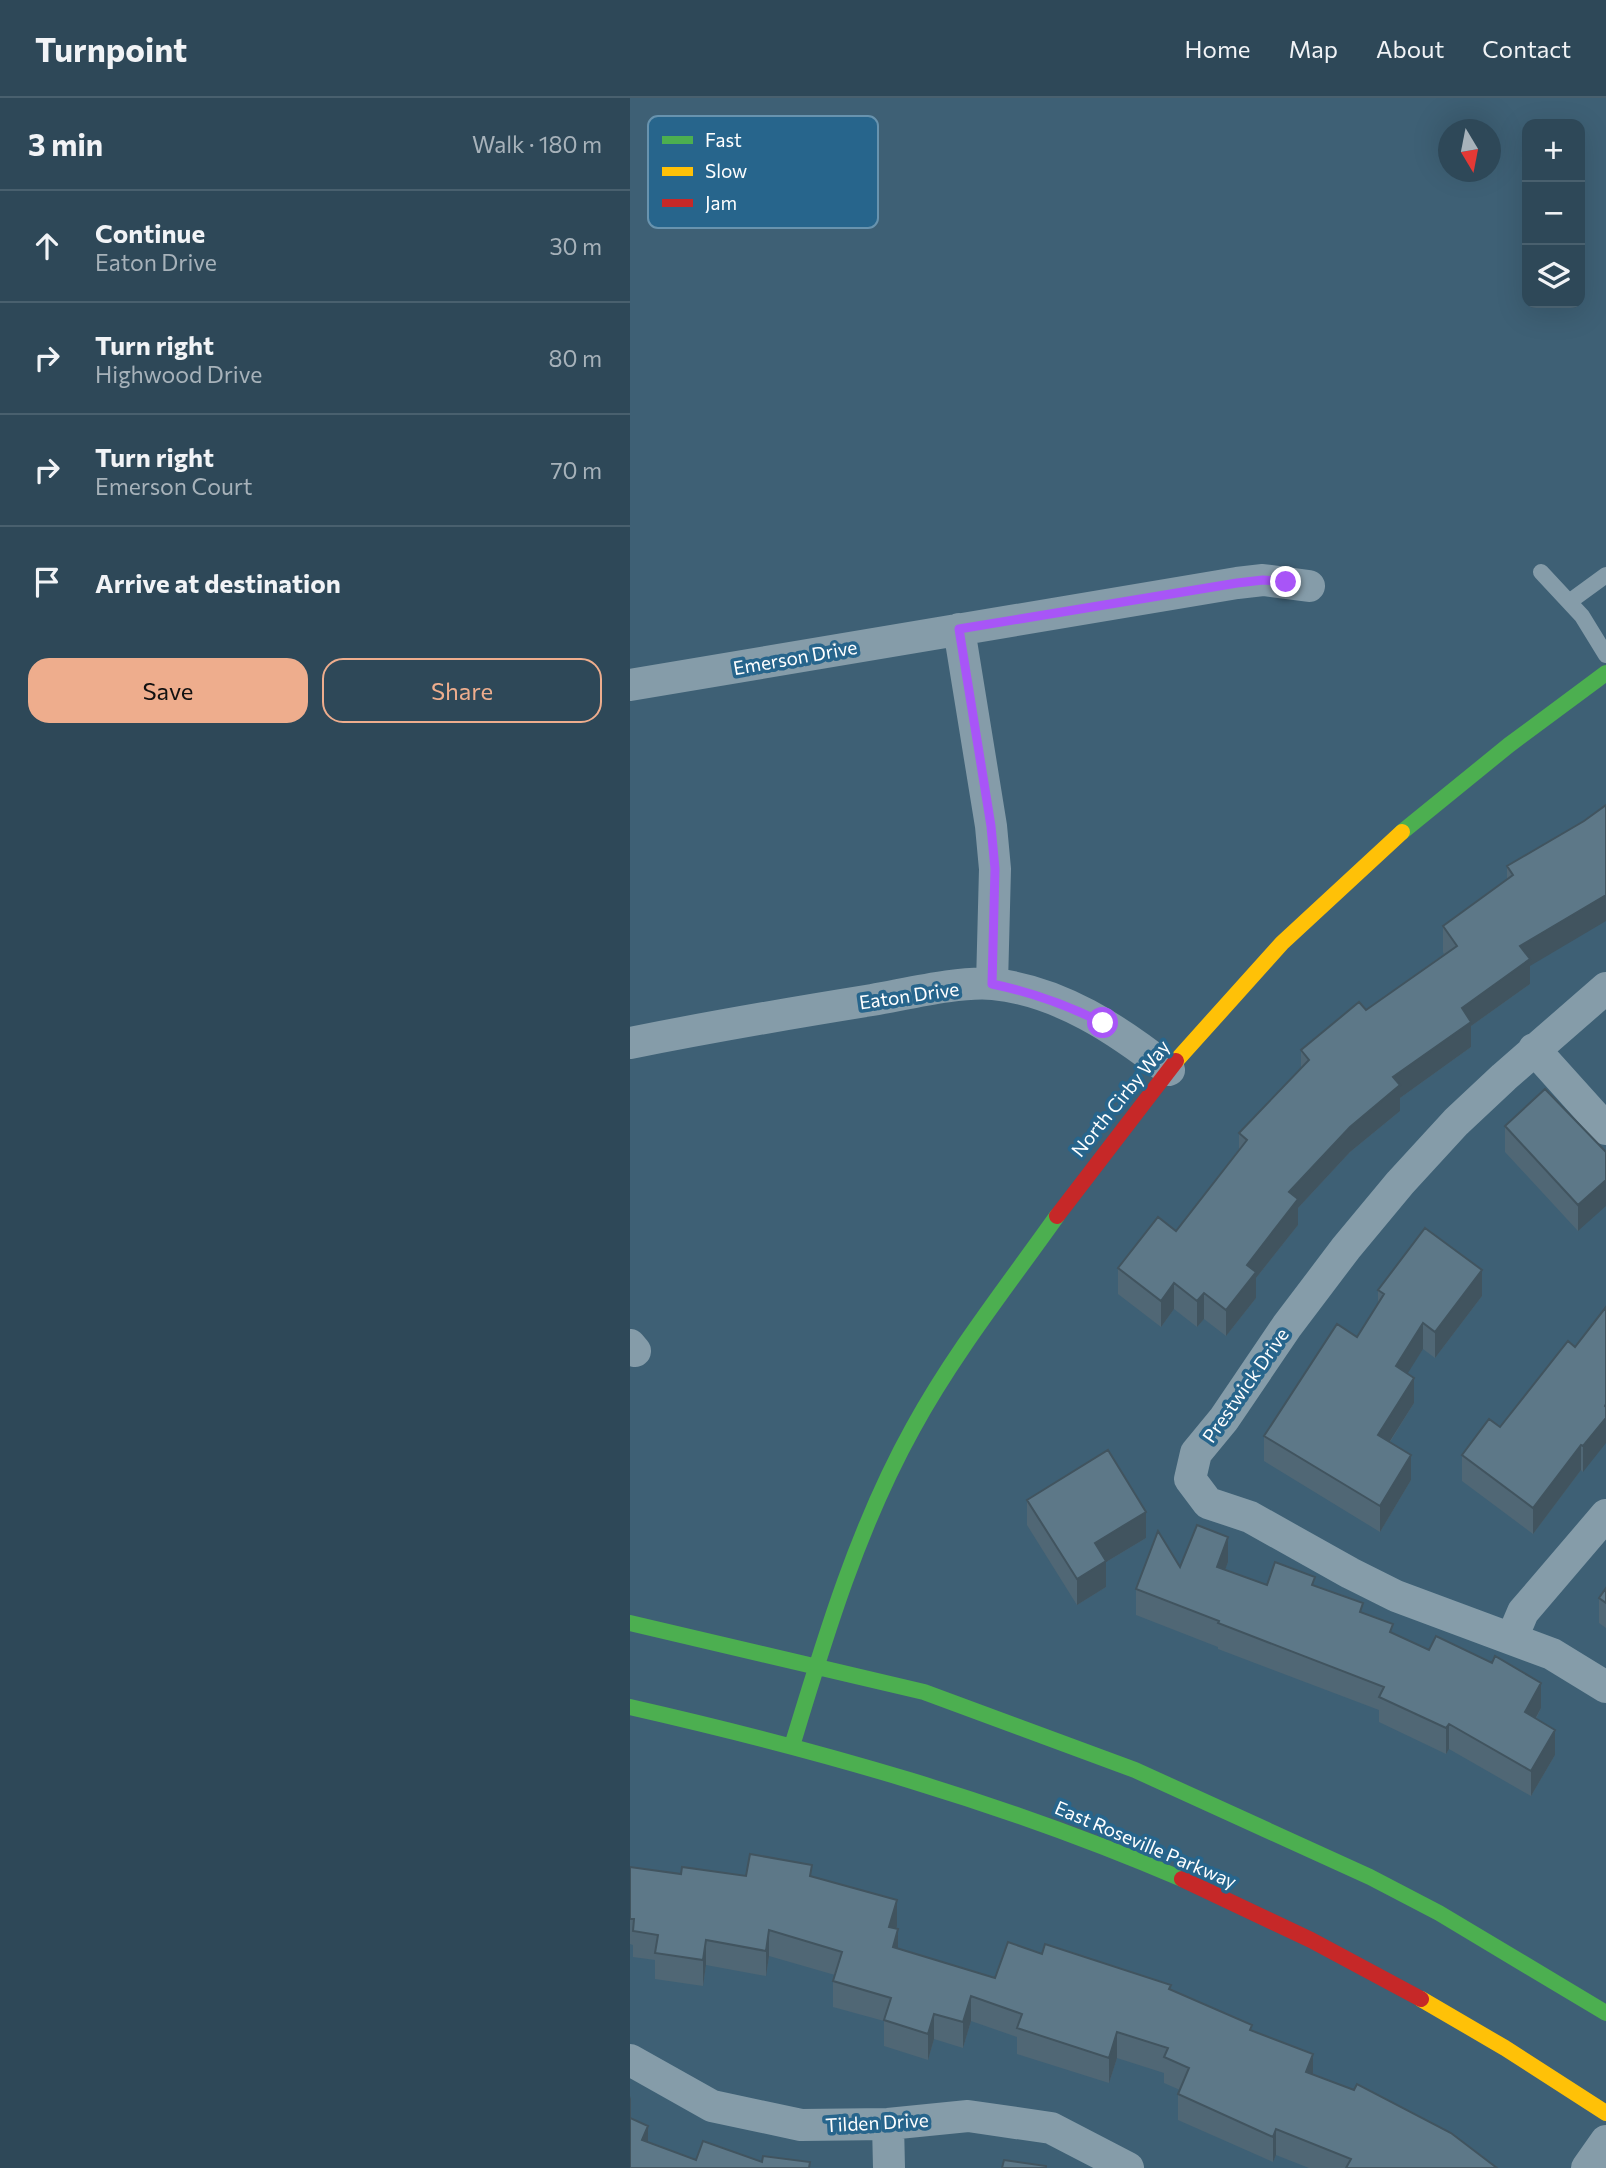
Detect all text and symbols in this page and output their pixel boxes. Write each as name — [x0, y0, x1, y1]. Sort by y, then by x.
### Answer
text: Turnpoint — [35, 28, 187, 69]
text: Home — [1185, 34, 1251, 63]
text: Map — [1289, 34, 1338, 63]
text: About — [1376, 34, 1444, 63]
text: Contact — [1482, 34, 1571, 63]
legend — [648, 116, 878, 228]
north arrow — [1438, 119, 1501, 182]
map controls — [1522, 119, 1585, 308]
button: + — [1522, 119, 1585, 182]
text: 3 min — [28, 125, 103, 162]
text: Fast — [705, 128, 742, 151]
text: Walk · 180 m — [472, 130, 602, 158]
text: Slow — [705, 159, 747, 182]
button: − — [1522, 182, 1585, 245]
text: Jam — [705, 191, 737, 214]
text: Continue — [95, 217, 205, 248]
icon: ahead — [28, 227, 66, 265]
text: 30 m — [549, 232, 602, 260]
button: layers — [1522, 245, 1585, 308]
text: Eaton Drive — [95, 248, 217, 276]
text: Turn right — [95, 329, 214, 360]
icon: right — [28, 339, 66, 377]
text: 80 m — [549, 344, 602, 372]
text: Highwood Drive — [95, 360, 262, 388]
text: Turn right — [95, 441, 214, 472]
icon: right — [28, 451, 66, 489]
text: 70 m — [550, 456, 602, 484]
text: Emerson Court — [95, 472, 252, 500]
icon: arrive — [28, 563, 66, 601]
route end — [1270, 566, 1301, 597]
text: Arrive at destination — [95, 567, 341, 598]
street label: Emerson Drive — [731, 635, 859, 679]
button: Save — [28, 658, 308, 723]
button: Share — [322, 658, 602, 723]
street label: Eaton Drive — [858, 977, 960, 1013]
route start — [1087, 1007, 1118, 1038]
street label: North Cirby Way — [1066, 1035, 1174, 1161]
street label: Prestwick Drive — [1197, 1323, 1293, 1447]
street label: East Roseville Parkway — [1052, 1795, 1240, 1893]
street label: Tilden Drive — [825, 2108, 929, 2136]

